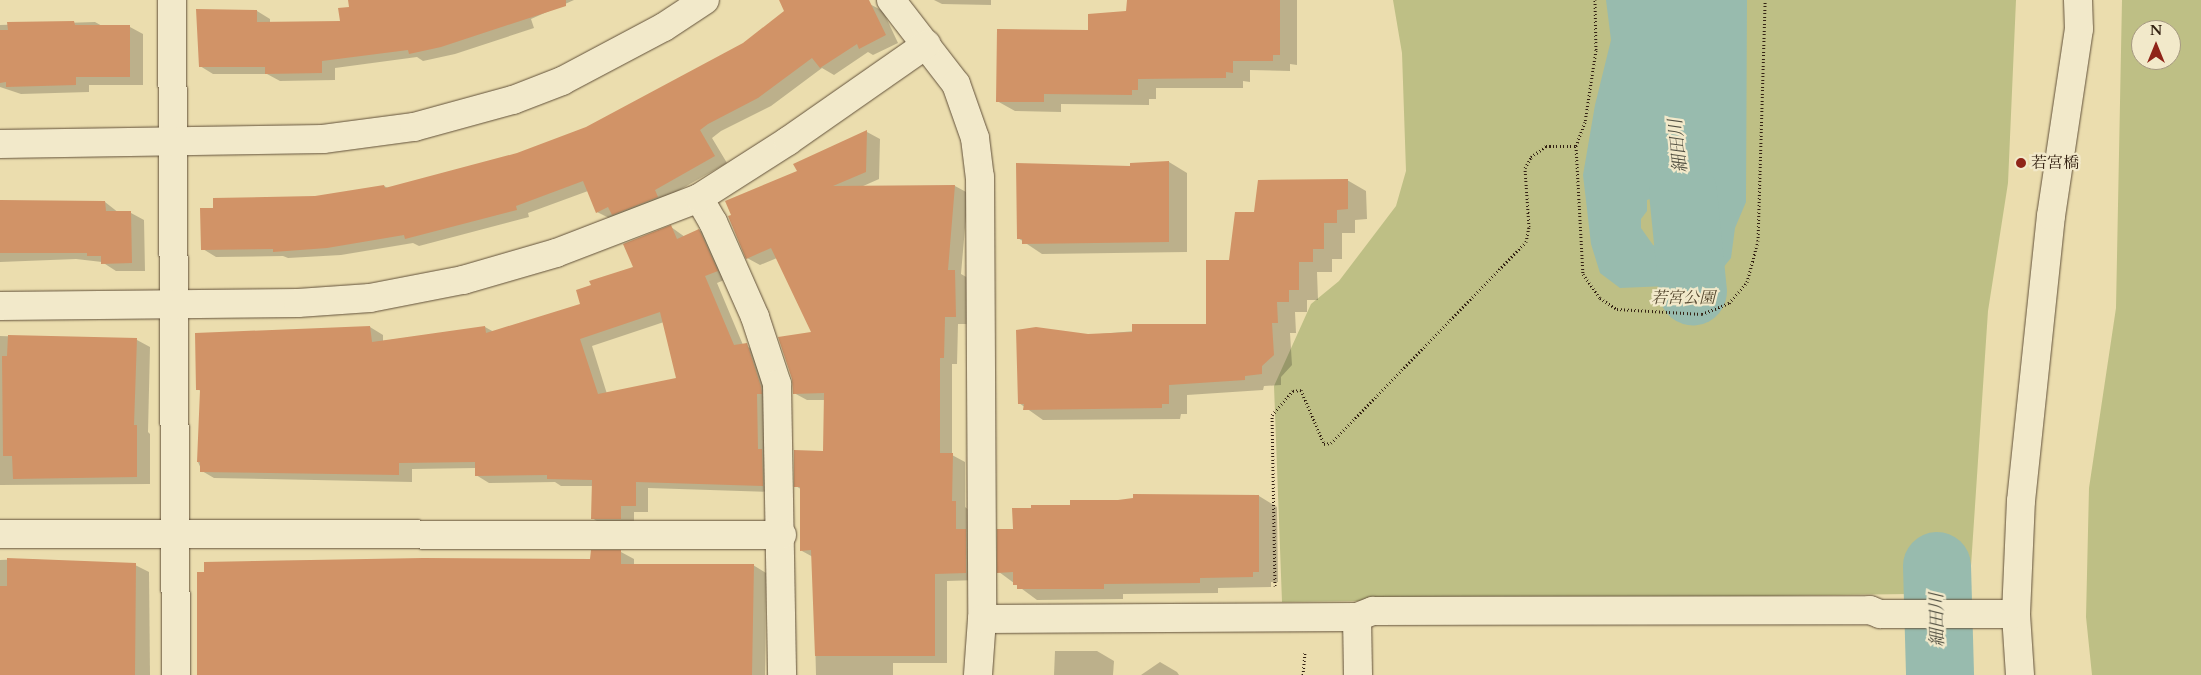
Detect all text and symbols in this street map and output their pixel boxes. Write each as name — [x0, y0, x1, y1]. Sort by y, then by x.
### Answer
north arrow — [2131, 20, 2181, 70]
text: N — [2150, 21, 2162, 40]
water label: 細田川 — [1665, 118, 1693, 174]
place label: 若宮橋 — [2031, 153, 2079, 173]
marker: 若宮橋 — [2015, 157, 2027, 169]
park label: 若宮公園 — [1651, 288, 1715, 308]
water label: 細田川 — [1927, 593, 1949, 647]

